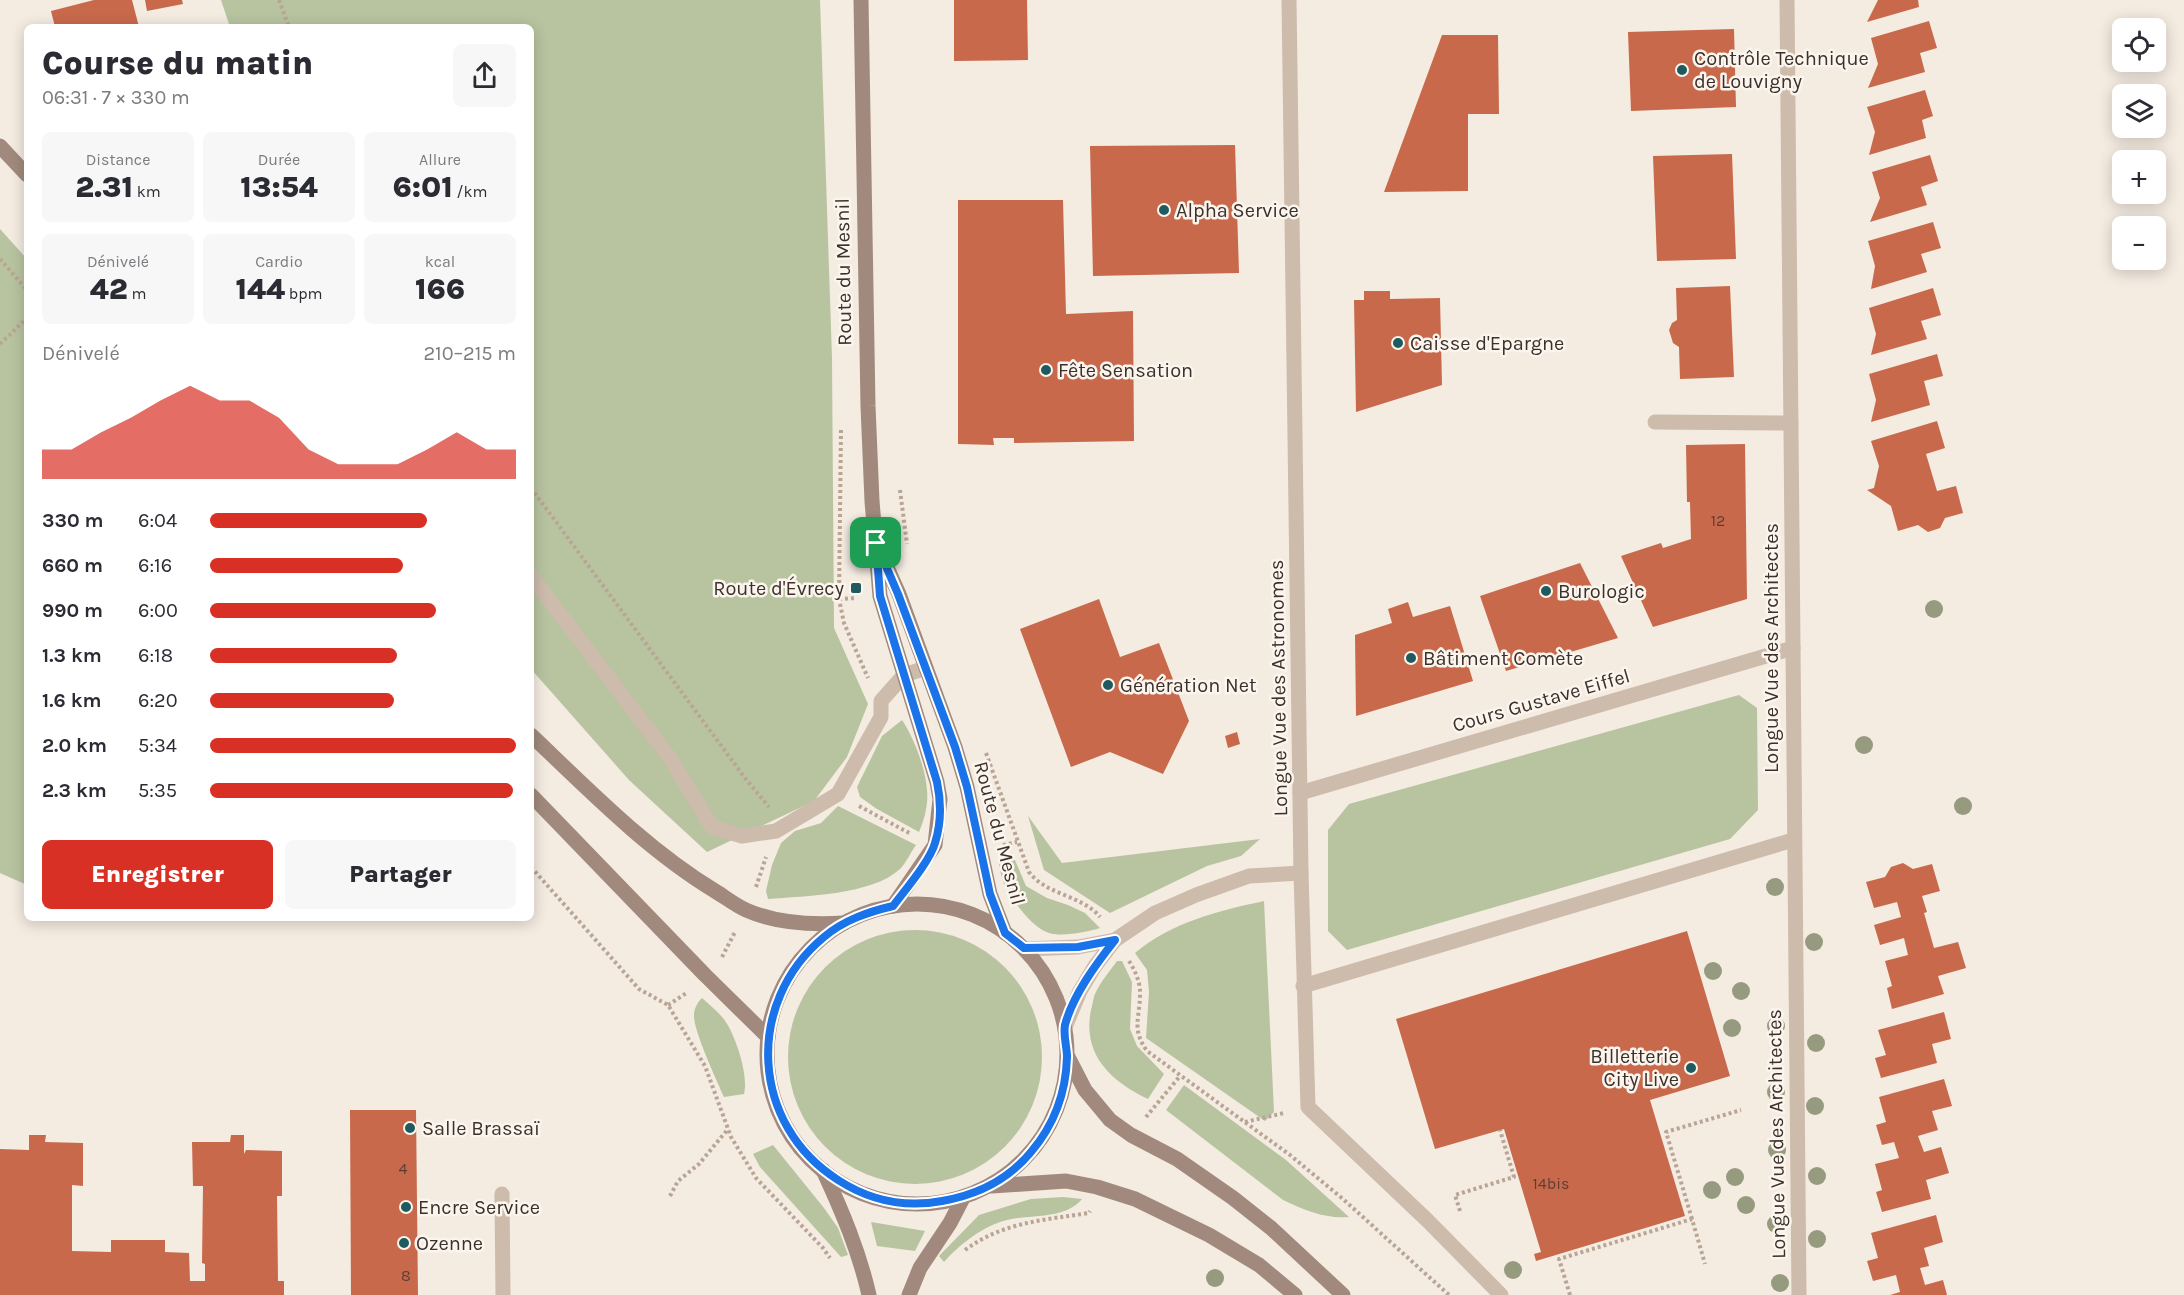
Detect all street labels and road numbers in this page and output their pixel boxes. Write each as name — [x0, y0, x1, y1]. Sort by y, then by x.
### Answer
street label: Route du Mesnil — [831, 198, 856, 346]
street label: Longue Vue des Architectes — [1760, 523, 1783, 773]
street label: Longue Vue des Astronomes — [1265, 559, 1292, 817]
street label: Cours Gustave Eiffel — [1450, 664, 1633, 737]
street label: Route du Mesnil — [969, 759, 1030, 908]
street label: Longue Vue des Architectes — [1763, 1009, 1790, 1259]

